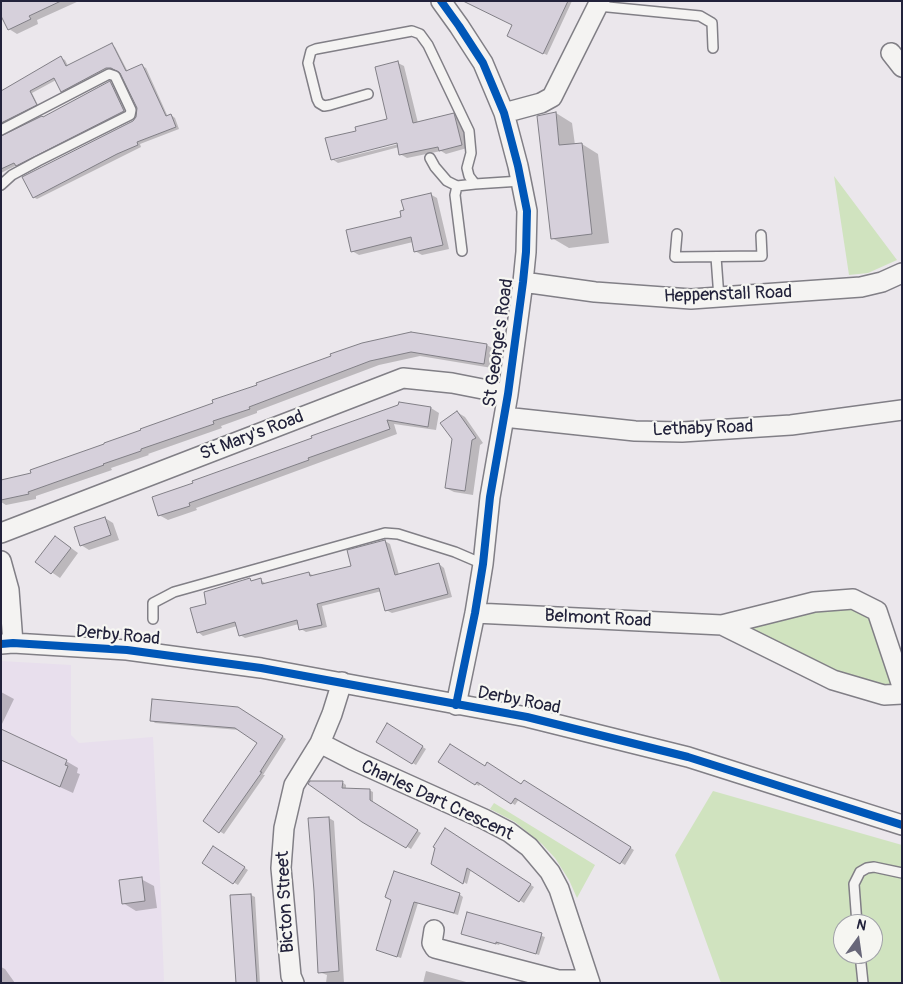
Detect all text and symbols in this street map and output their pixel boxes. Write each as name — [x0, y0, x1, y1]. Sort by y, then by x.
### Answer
street label: St George's Road — [479, 277, 519, 409]
street label: Heppenstall Road — [664, 282, 792, 308]
street label: St Mary's Road — [197, 406, 307, 466]
street label: Lethaby Road — [652, 416, 754, 442]
street label: Belmont Road — [544, 605, 652, 633]
street label: Derby Road — [75, 622, 161, 650]
street label: Derby Road — [476, 682, 562, 720]
street label: Charles Dart Crescent — [357, 756, 517, 846]
street label: Bicton Street — [273, 850, 299, 954]
north arrow — [833, 914, 883, 964]
text: N — [855, 916, 868, 934]

